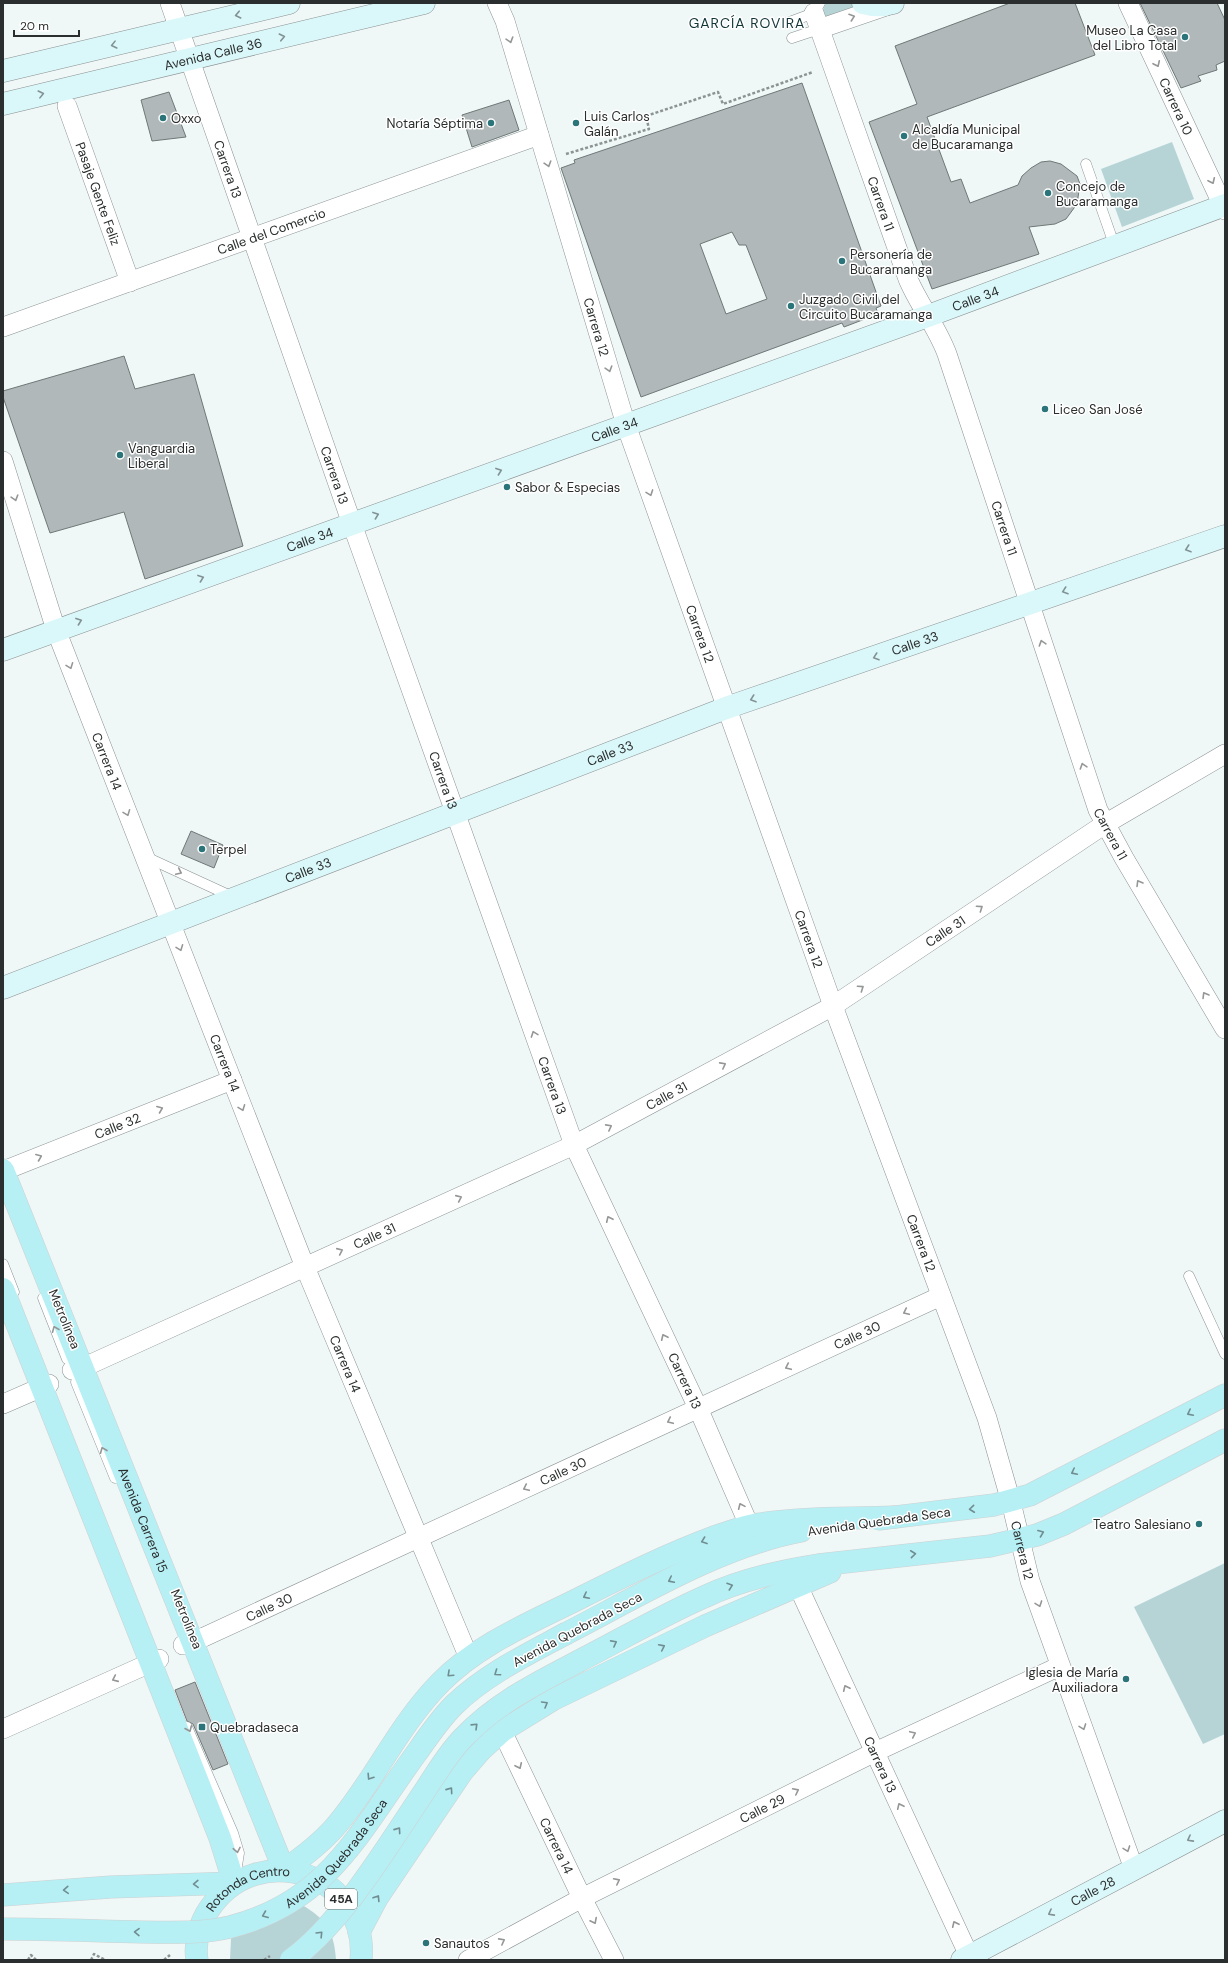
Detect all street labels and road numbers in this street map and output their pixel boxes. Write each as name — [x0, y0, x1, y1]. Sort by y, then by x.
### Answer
street label: Avenida Calle 36 — [162, 34, 264, 74]
street label: Carrera 10 — [1155, 75, 1197, 138]
street label: Carrera 13 — [210, 138, 246, 201]
street label: Pasaje Gente Feliz — [72, 140, 124, 248]
street label: Carrera 11 — [863, 174, 898, 233]
street label: Calle del Comercio — [215, 204, 328, 259]
street label: Calle 34 — [950, 282, 1001, 315]
street label: Carrera 12 — [579, 296, 613, 358]
street label: Calle 34 — [589, 413, 640, 446]
street label: Carrera 13 — [316, 444, 352, 506]
street label: Carrera 11 — [987, 499, 1021, 558]
street label: Calle 34 — [284, 523, 336, 556]
street label: Carrera 12 — [682, 603, 718, 665]
street label: Calle 33 — [889, 627, 941, 659]
street label: Carrera 14 — [88, 730, 126, 793]
street label: Calle 33 — [585, 737, 636, 770]
street label: Carrera 13 — [425, 749, 461, 812]
street label: Carrera 11 — [1089, 805, 1131, 863]
street label: Calle 33 — [282, 854, 334, 887]
street label: Carrera 12 — [791, 908, 827, 970]
street label: Calle 31 — [922, 912, 969, 951]
street label: Carrera 14 — [206, 1032, 244, 1095]
street label: Carrera 13 — [534, 1054, 570, 1117]
street label: Calle 31 — [643, 1078, 690, 1114]
street label: Calle 32 — [92, 1109, 143, 1143]
street label: Carrera 12 — [903, 1212, 940, 1274]
street label: Calle 31 — [351, 1219, 398, 1253]
street label: Metrolínea — [45, 1287, 84, 1352]
street label: Calle 30 — [831, 1317, 883, 1353]
street label: Carrera 14 — [326, 1333, 365, 1395]
street label: Carrera 13 — [664, 1350, 705, 1412]
street label: Calle 30 — [537, 1453, 589, 1490]
street label: Avenida Carrera 15 — [114, 1465, 172, 1575]
street label: Avenida Quebrada Seca — [807, 1503, 952, 1540]
street label: Carrera 12 — [1007, 1519, 1037, 1582]
street label: Metrolínea — [167, 1587, 206, 1652]
street label: Avenida Quebrada Seca — [510, 1588, 645, 1671]
street label: Calle 30 — [243, 1589, 295, 1626]
street label: Carrera 13 — [860, 1734, 900, 1796]
street label: Calle 29 — [737, 1790, 788, 1827]
street label: Avenida Quebrada Seca — [282, 1796, 391, 1912]
street label: Carrera 14 — [536, 1815, 577, 1877]
street label: Rotonda Centro — [202, 1863, 291, 1915]
street label: Calle 28 — [1068, 1872, 1118, 1910]
road number: 45A — [325, 1889, 357, 1909]

